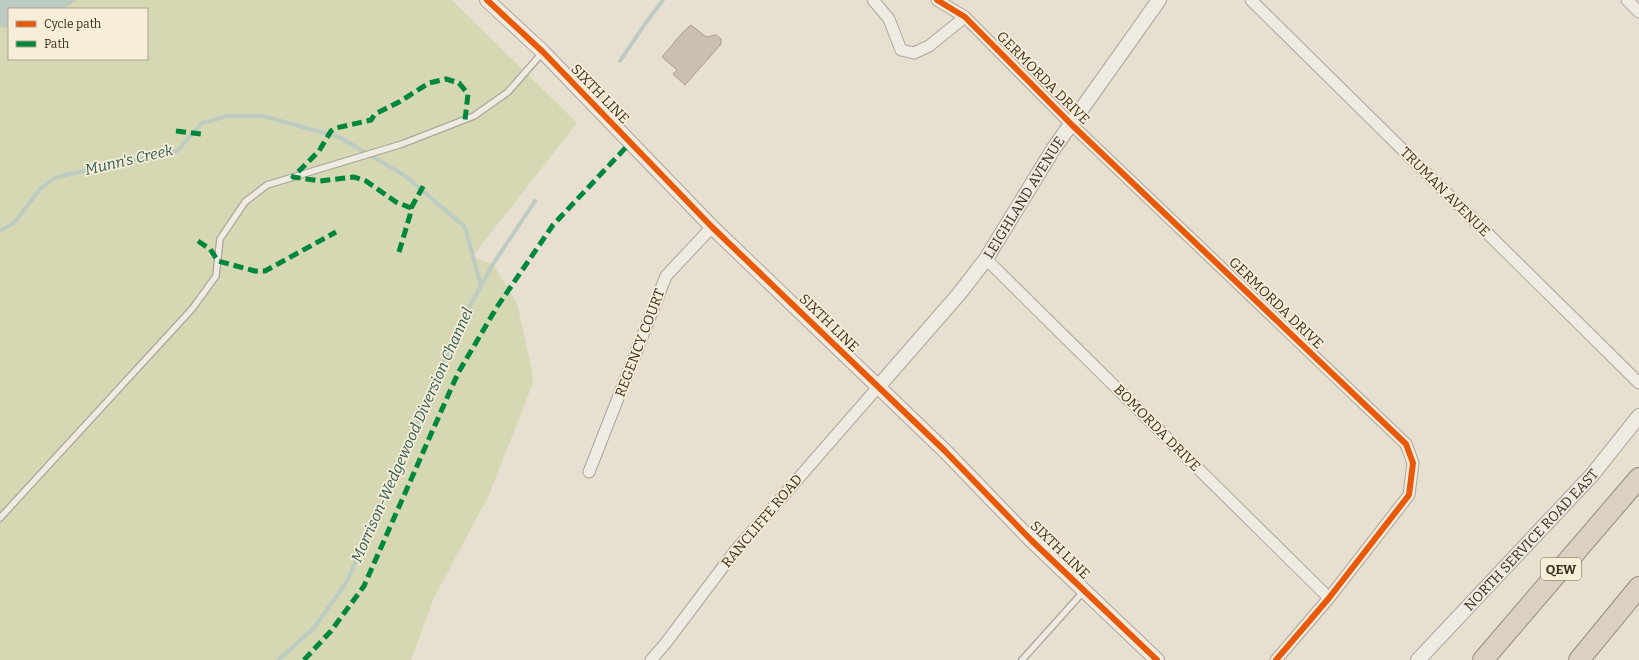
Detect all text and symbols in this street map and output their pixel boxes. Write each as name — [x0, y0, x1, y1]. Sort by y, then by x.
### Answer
legend — [8, 8, 148, 60]
text: Cycle path — [44, 17, 102, 31]
street label: GERMORDA DRIVE — [993, 28, 1093, 128]
text: Path — [44, 37, 70, 51]
street label: SIXTH LINE — [567, 61, 633, 127]
street label: LEIGHLAND AVENUE — [980, 133, 1068, 262]
water label: Munn's Creek — [83, 141, 176, 179]
street label: TRUMAN AVENUE — [1397, 144, 1493, 240]
street label: GERMORDA DRIVE — [1225, 254, 1327, 352]
street label: REGENCY COURT — [612, 286, 668, 400]
street label: SIXTH LINE — [796, 290, 862, 356]
water label: Morrison-Wedgewood Diversion Channel — [347, 305, 477, 565]
street label: BOMORDA DRIVE — [1110, 381, 1204, 475]
street label: NORTH SERVICE ROAD EAST — [1460, 466, 1602, 614]
street label: RANCLIFFE ROAD — [718, 471, 806, 571]
street label: SIXTH LINE — [1027, 517, 1093, 583]
road number: QEW — [1541, 558, 1581, 580]

